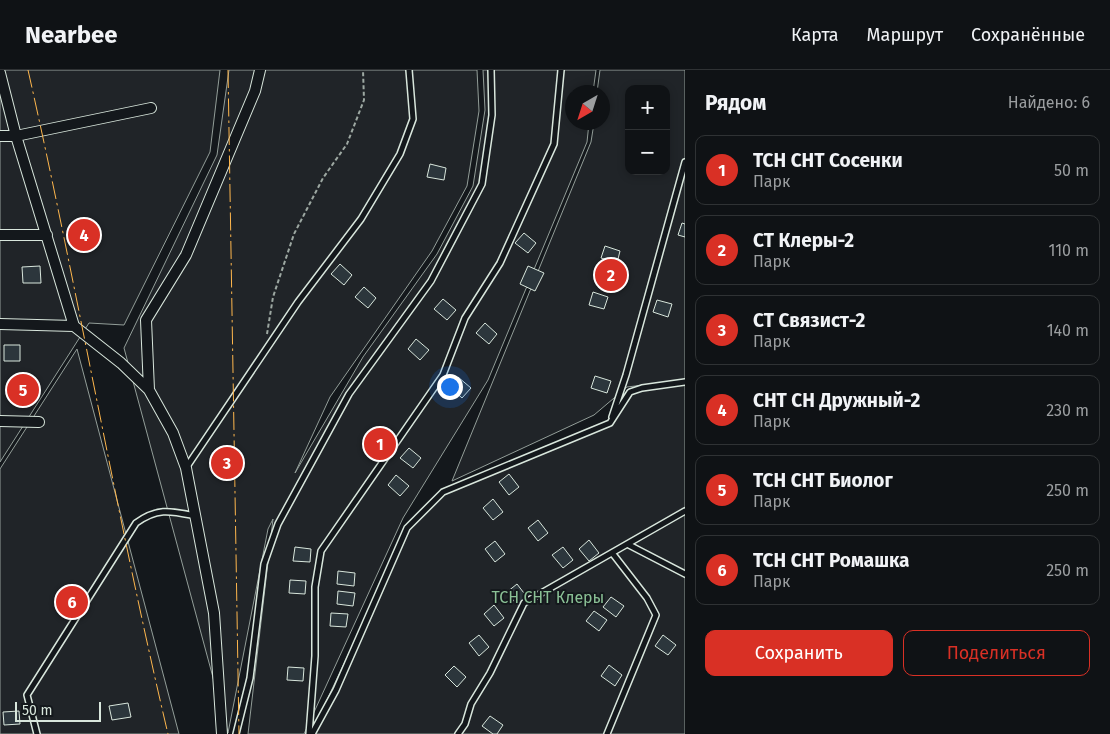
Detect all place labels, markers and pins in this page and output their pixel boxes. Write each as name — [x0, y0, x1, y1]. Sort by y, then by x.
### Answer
pin: 4 — [68, 216, 100, 254]
pin: 2 — [595, 256, 627, 294]
pin: 5 — [7, 371, 39, 409]
pin: 1 — [364, 425, 396, 463]
pin: 3 — [211, 444, 243, 482]
pin: 6 — [56, 583, 88, 621]

